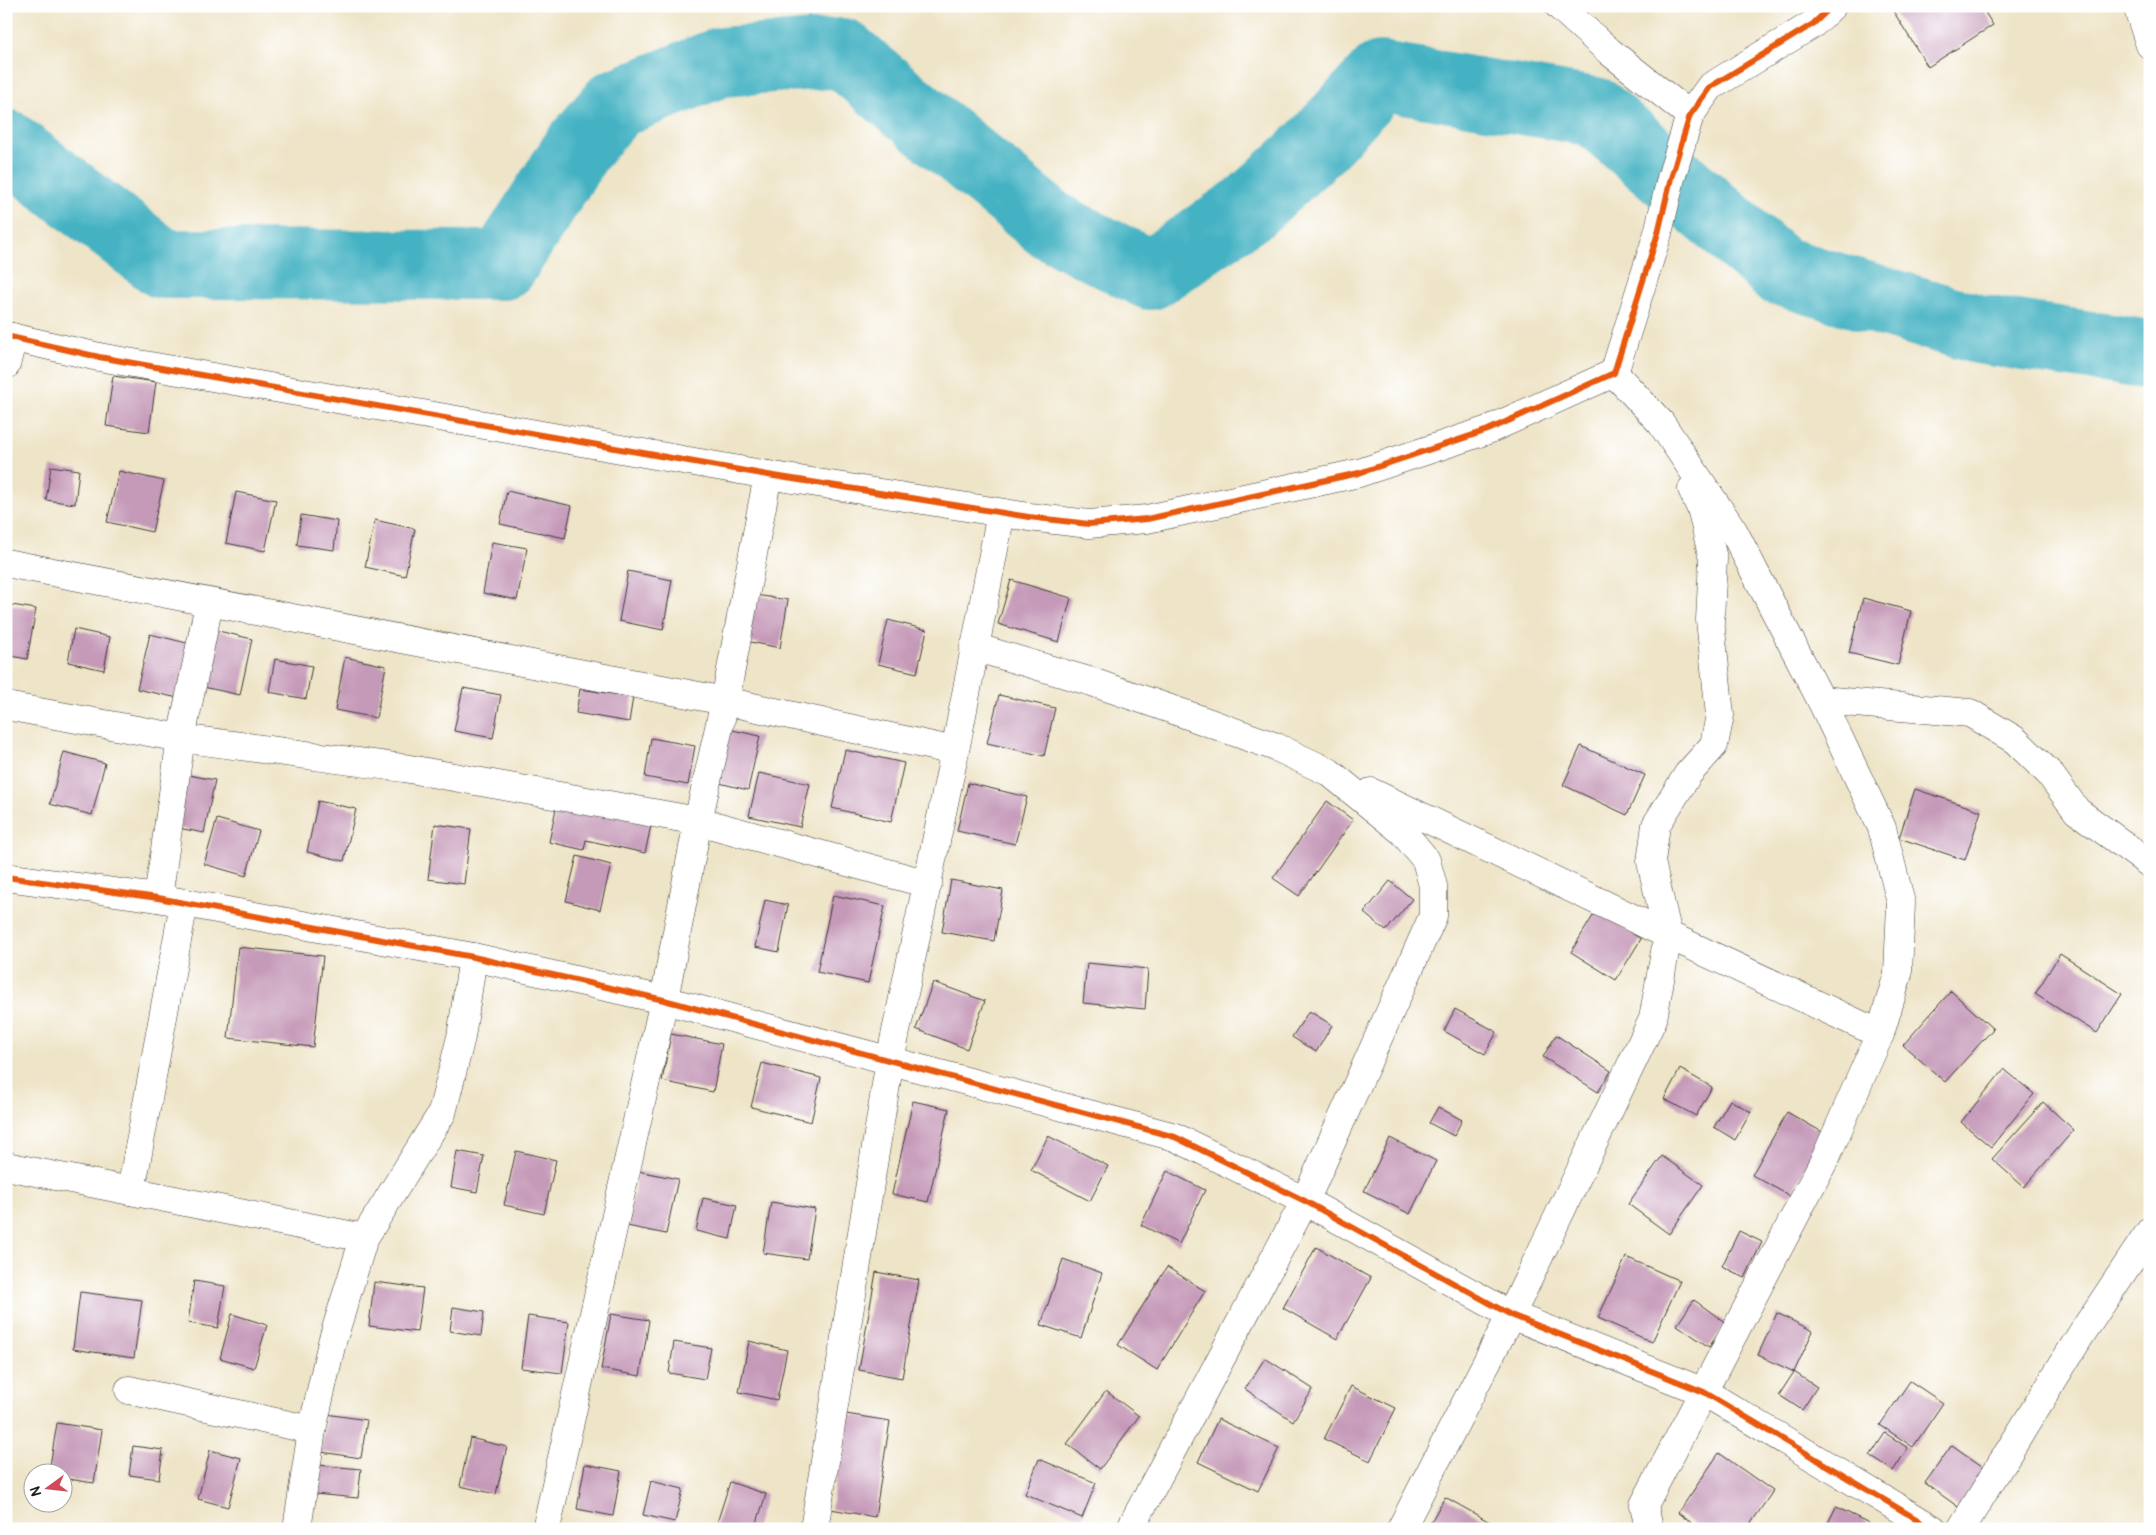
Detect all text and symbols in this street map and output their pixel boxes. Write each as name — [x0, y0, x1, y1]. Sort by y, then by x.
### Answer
north arrow — [22, 1462, 72, 1512]
text: N — [26, 1484, 45, 1498]

